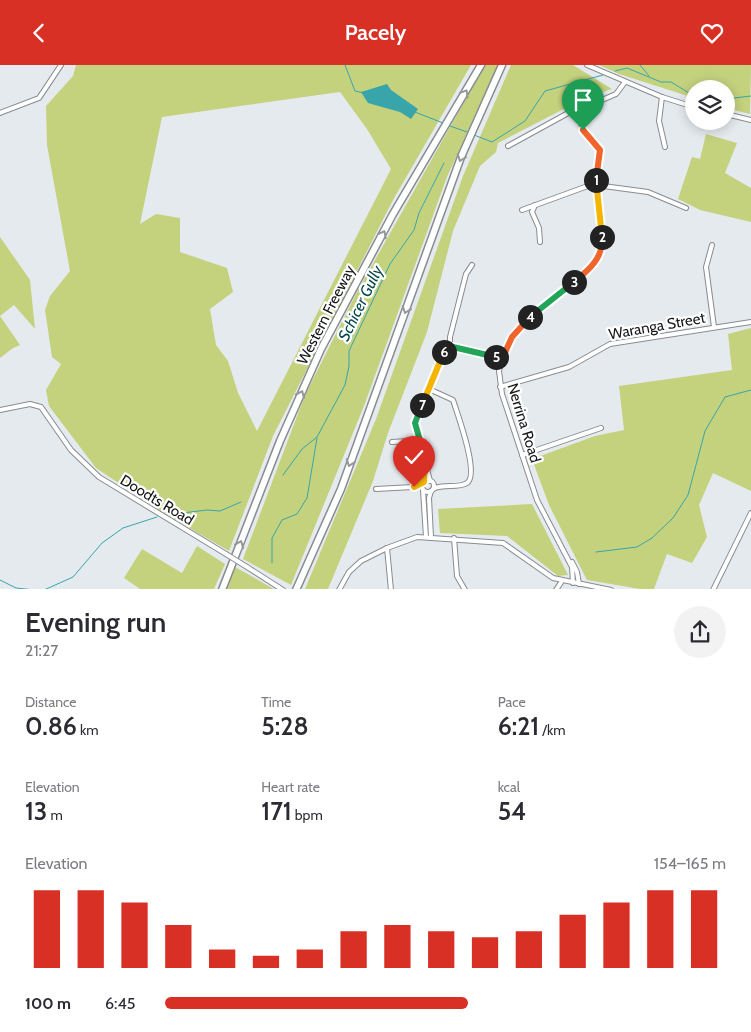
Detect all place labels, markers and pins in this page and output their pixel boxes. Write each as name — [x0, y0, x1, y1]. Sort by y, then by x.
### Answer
pin — [562, 79, 604, 130]
pin: 1 — [584, 167, 608, 193]
pin: 2 — [590, 225, 614, 249]
pin: 3 — [562, 269, 586, 295]
pin: 4 — [518, 305, 542, 329]
pin: 6 — [432, 339, 456, 365]
pin: 5 — [484, 345, 508, 369]
pin: 7 — [410, 393, 434, 417]
pin — [393, 436, 435, 487]

